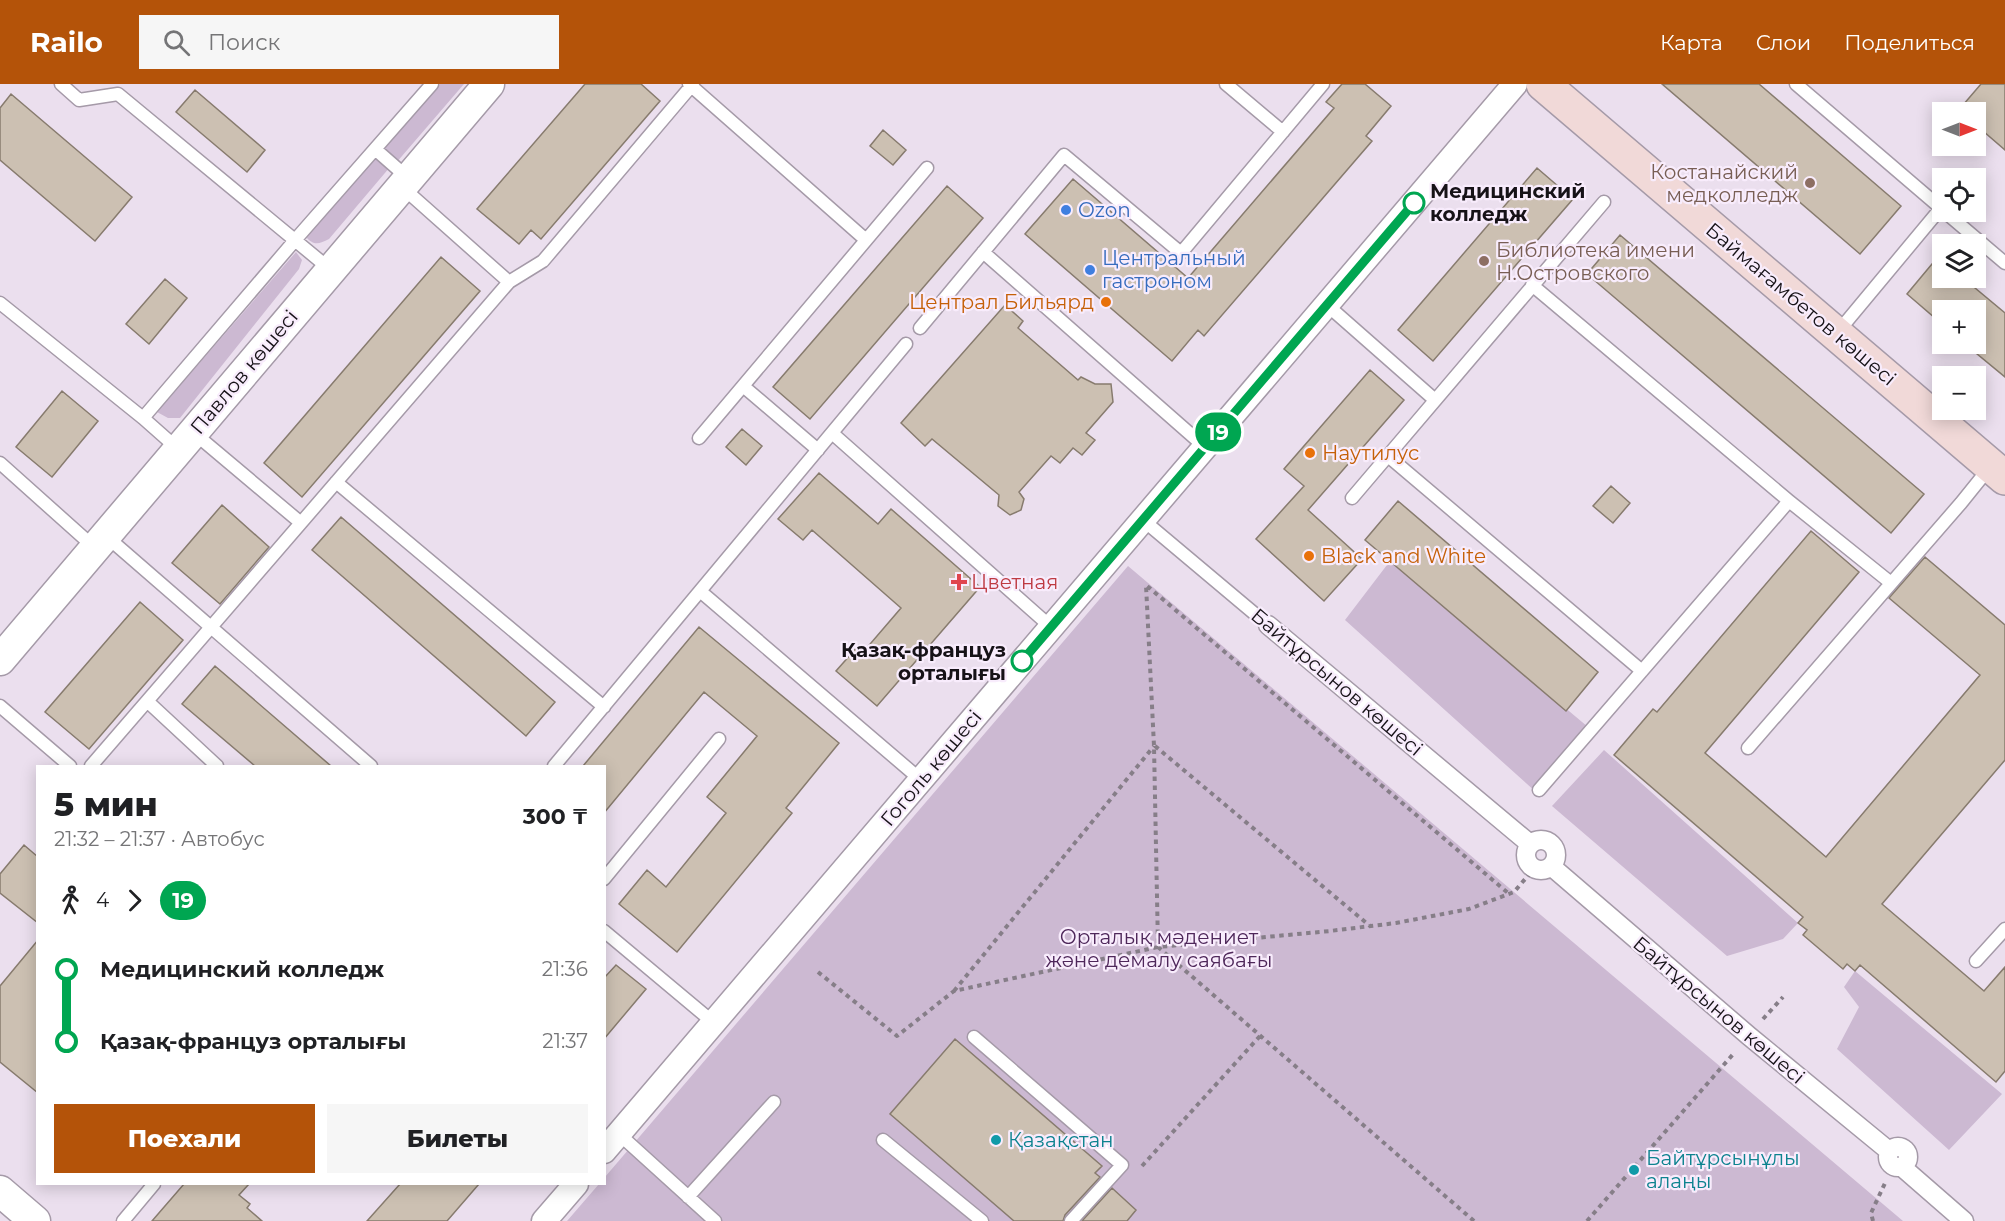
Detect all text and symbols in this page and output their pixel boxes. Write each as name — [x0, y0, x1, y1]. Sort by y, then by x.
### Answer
search box — [139, 15, 559, 69]
text: Railo — [30, 25, 103, 59]
icon: search — [160, 26, 193, 59]
text: Поиск — [208, 29, 280, 56]
text: Карта — [1660, 30, 1723, 55]
text: Слои — [1756, 30, 1811, 55]
text: Поделиться — [1844, 30, 1975, 55]
north arrow — [1932, 102, 1986, 156]
map controls — [1932, 102, 1986, 420]
place label: Костанайский медколледж — [1650, 160, 1798, 207]
button: locate — [1932, 168, 1986, 222]
marker: Костанайский медколледж — [1803, 176, 1817, 190]
place label: Медицинский колледж — [1430, 179, 1585, 226]
marker: Медицинский колледж — [1403, 192, 1425, 214]
place label: Ozon — [1078, 198, 1131, 222]
marker: Ozon — [1059, 203, 1073, 217]
street label: Баймағамбетов көшесі — [1701, 217, 1901, 391]
button: layers — [1932, 234, 1986, 288]
place label: Библиотека имени Н.Островского — [1496, 238, 1695, 285]
place label: Центральный гастроном — [1102, 246, 1246, 293]
marker: Библиотека имени Н.Островского — [1477, 254, 1491, 268]
marker: Центральный гастроном — [1083, 263, 1097, 277]
place label: Централ Бильярд — [909, 290, 1094, 314]
marker: Централ Бильярд — [1099, 295, 1113, 309]
button: + — [1932, 300, 1986, 354]
street label: Павлов көшесі — [185, 305, 303, 439]
button: − — [1932, 366, 1986, 420]
line badge: 19 — [1191, 412, 1245, 452]
text: 19 — [1207, 420, 1229, 445]
place label: Наутилус — [1322, 441, 1419, 465]
marker: Наутилус — [1303, 446, 1317, 460]
place label: Black and White — [1321, 544, 1486, 568]
marker: Black and White — [1302, 549, 1316, 563]
place label: Цветная — [971, 570, 1058, 594]
marker: Цветная — [952, 575, 966, 589]
street label: Байтұрсынов көшесі — [1246, 603, 1428, 761]
place label: Қазақ-француз орталығы — [841, 638, 1006, 685]
marker: Қазақ-француз орталығы — [1011, 650, 1033, 672]
street label: Гоголь көшесі — [875, 705, 987, 831]
text: 5 мин — [54, 784, 158, 824]
text: 300 ₸ — [523, 803, 588, 830]
text: 21:32 – 21:37 · Автобус — [54, 827, 265, 851]
icon: walk — [54, 884, 87, 917]
icon: forward — [118, 884, 151, 917]
text: 4 — [96, 888, 109, 912]
text: 19 — [172, 888, 194, 913]
park label: Орталық мәдениет және демалу саябағы — [1046, 925, 1272, 972]
street label: Байтұрсынов көшесі — [1628, 931, 1810, 1089]
text: Медицинский колледж — [100, 956, 384, 983]
text: 21:36 — [542, 957, 588, 981]
text: Қазақ-француз орталығы — [100, 1028, 406, 1055]
text: 21:37 — [542, 1029, 588, 1053]
button: Поехали — [54, 1104, 315, 1173]
button: Билеты — [327, 1104, 588, 1173]
place label: Қазақстан — [1008, 1128, 1114, 1152]
marker: Қазақстан — [989, 1133, 1003, 1147]
place label: Байтұрсынұлы алаңы — [1646, 1146, 1800, 1193]
marker: Байтұрсынұлы алаңы — [1627, 1163, 1641, 1177]

